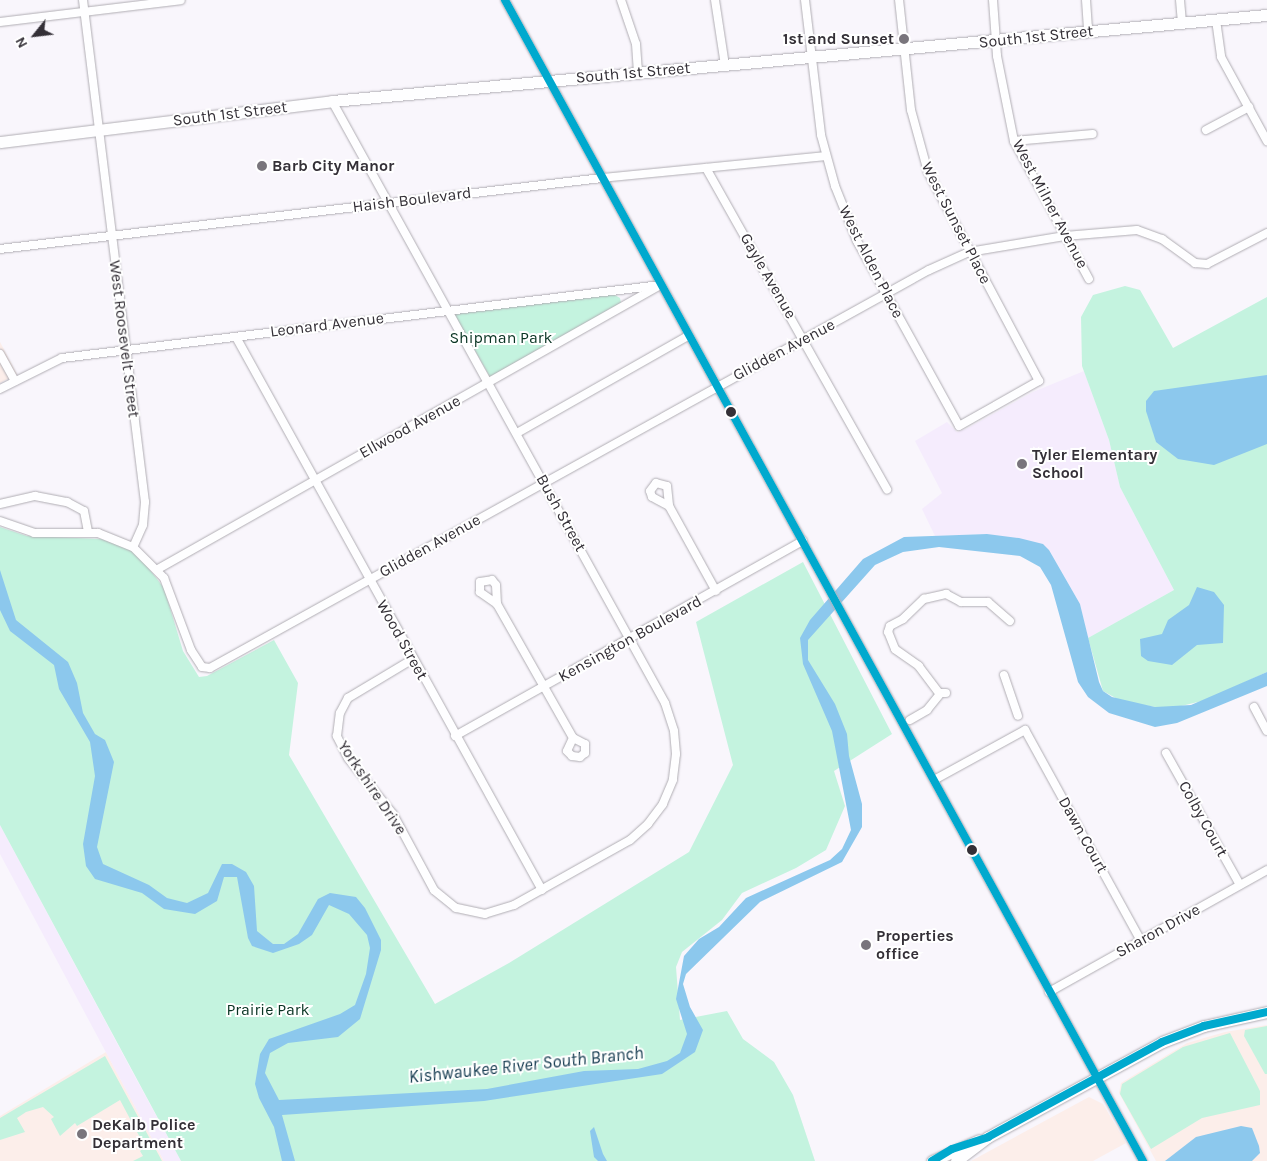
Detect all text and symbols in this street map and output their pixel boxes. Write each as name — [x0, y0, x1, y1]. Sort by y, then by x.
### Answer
north arrow — [10, 10, 60, 60]
street label: South 1st Street — [978, 21, 1094, 53]
place label: 1st and Sunset — [783, 29, 894, 49]
marker: 1st and Sunset — [898, 33, 910, 45]
text: N — [12, 34, 31, 51]
street label: South 1st Street — [575, 58, 691, 88]
street label: South 1st Street — [172, 97, 288, 131]
street label: West Milner Avenue — [1008, 136, 1092, 272]
place label: Barb City Manor — [272, 156, 394, 176]
street label: West Sunset Place — [917, 159, 995, 287]
marker: Barb City Manor — [256, 160, 268, 172]
street label: Haish Boulevard — [352, 183, 472, 217]
street label: West Alden Place — [834, 203, 908, 321]
street label: Gayle Avenue — [736, 230, 800, 322]
street label: West Roosevelt Street — [105, 259, 143, 419]
street label: Leonard Avenue — [269, 308, 385, 342]
street label: Glidden Avenue — [730, 315, 838, 385]
park label: Shipman Park — [449, 328, 553, 348]
street label: Ellwood Avenue — [356, 391, 464, 463]
unlabelled marker — [726, 407, 736, 417]
place label: Tyler Elementary School — [1032, 445, 1157, 483]
marker: Tyler Elementary School — [1016, 458, 1028, 470]
street label: Bush Street — [532, 471, 590, 555]
street label: Glidden Avenue — [376, 510, 484, 582]
street label: Kensington Boulevard — [555, 592, 705, 686]
street label: Wood Street — [372, 597, 432, 683]
street label: Yorkshire Drive — [333, 737, 411, 839]
street label: Colby Court — [1174, 778, 1232, 860]
street label: Dawn Court — [1054, 793, 1112, 877]
unlabelled marker — [967, 845, 977, 855]
street label: Sharon Drive — [1112, 900, 1204, 962]
place label: Properties office — [876, 926, 954, 964]
marker: Properties office — [860, 939, 872, 951]
park label: Prairie Park — [226, 1000, 310, 1020]
water label: Kishwaukee River South Branch — [408, 1042, 644, 1088]
place label: DeKalb Police Department — [92, 1115, 195, 1153]
marker: DeKalb Police Department — [76, 1128, 88, 1140]

